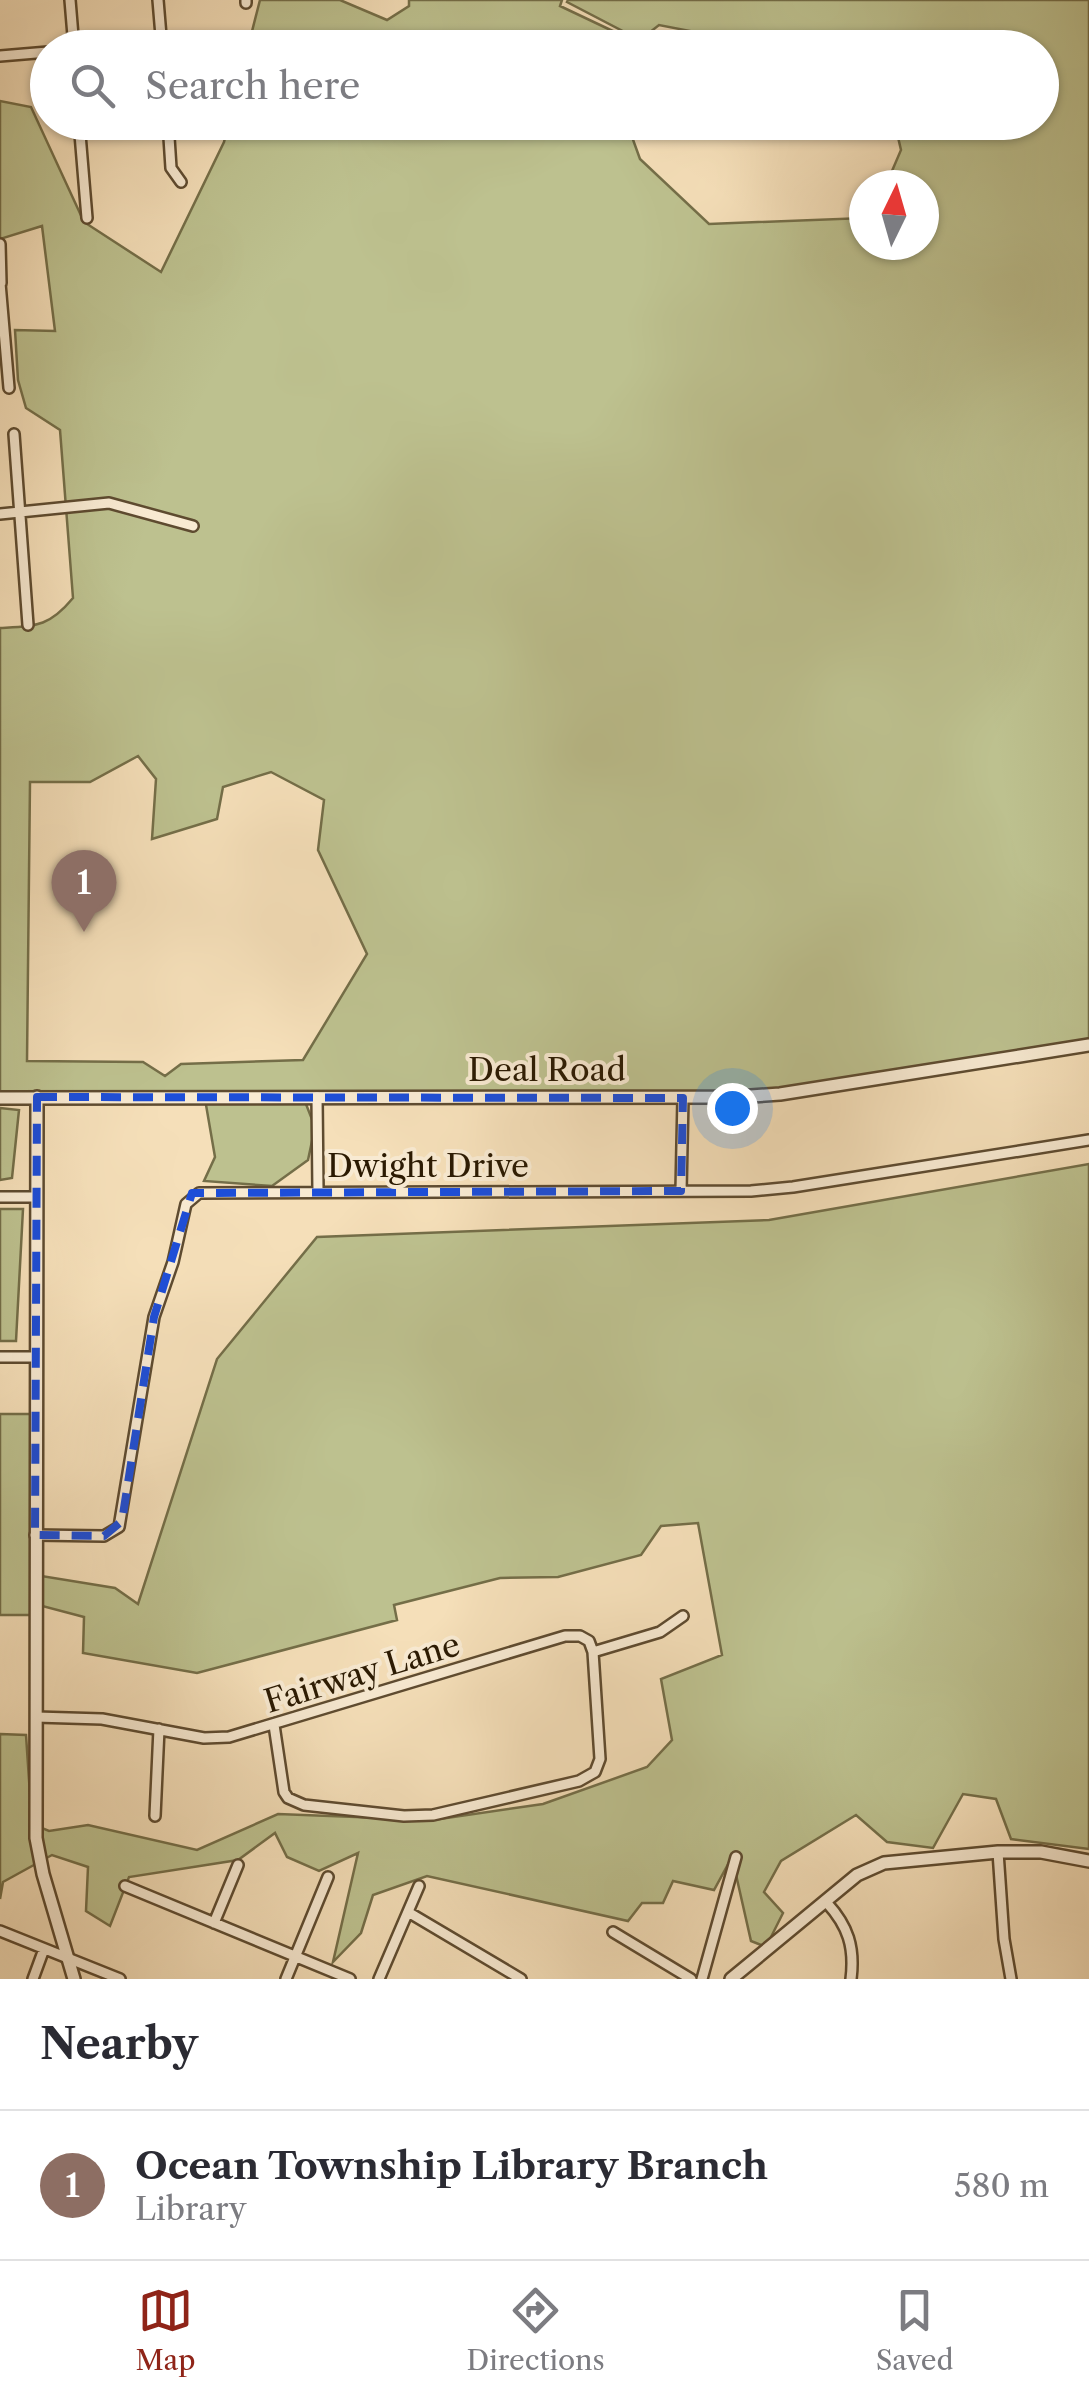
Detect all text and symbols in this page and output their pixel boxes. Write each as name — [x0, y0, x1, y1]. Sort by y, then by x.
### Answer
search box — [30, 30, 1059, 140]
icon: search — [65, 58, 120, 113]
text: Search here — [145, 62, 360, 109]
north arrow — [849, 170, 939, 260]
pin: 1 — [52, 850, 116, 932]
street label: Deal Road — [468, 1050, 626, 1089]
your location — [707, 1083, 758, 1134]
street label: Dwight Drive — [327, 1146, 529, 1185]
street label: Fairway Lane — [259, 1624, 464, 1721]
text: Nearby — [40, 2018, 198, 2070]
text: Ocean Township Library Branch — [135, 2142, 768, 2189]
text: 1 — [65, 2166, 80, 2205]
text: 580 m — [954, 2166, 1049, 2205]
text: Library — [135, 2189, 247, 2228]
tab: Map — [135, 2283, 196, 2377]
tab: Directions — [466, 2283, 605, 2377]
tab: Saved — [876, 2283, 954, 2377]

